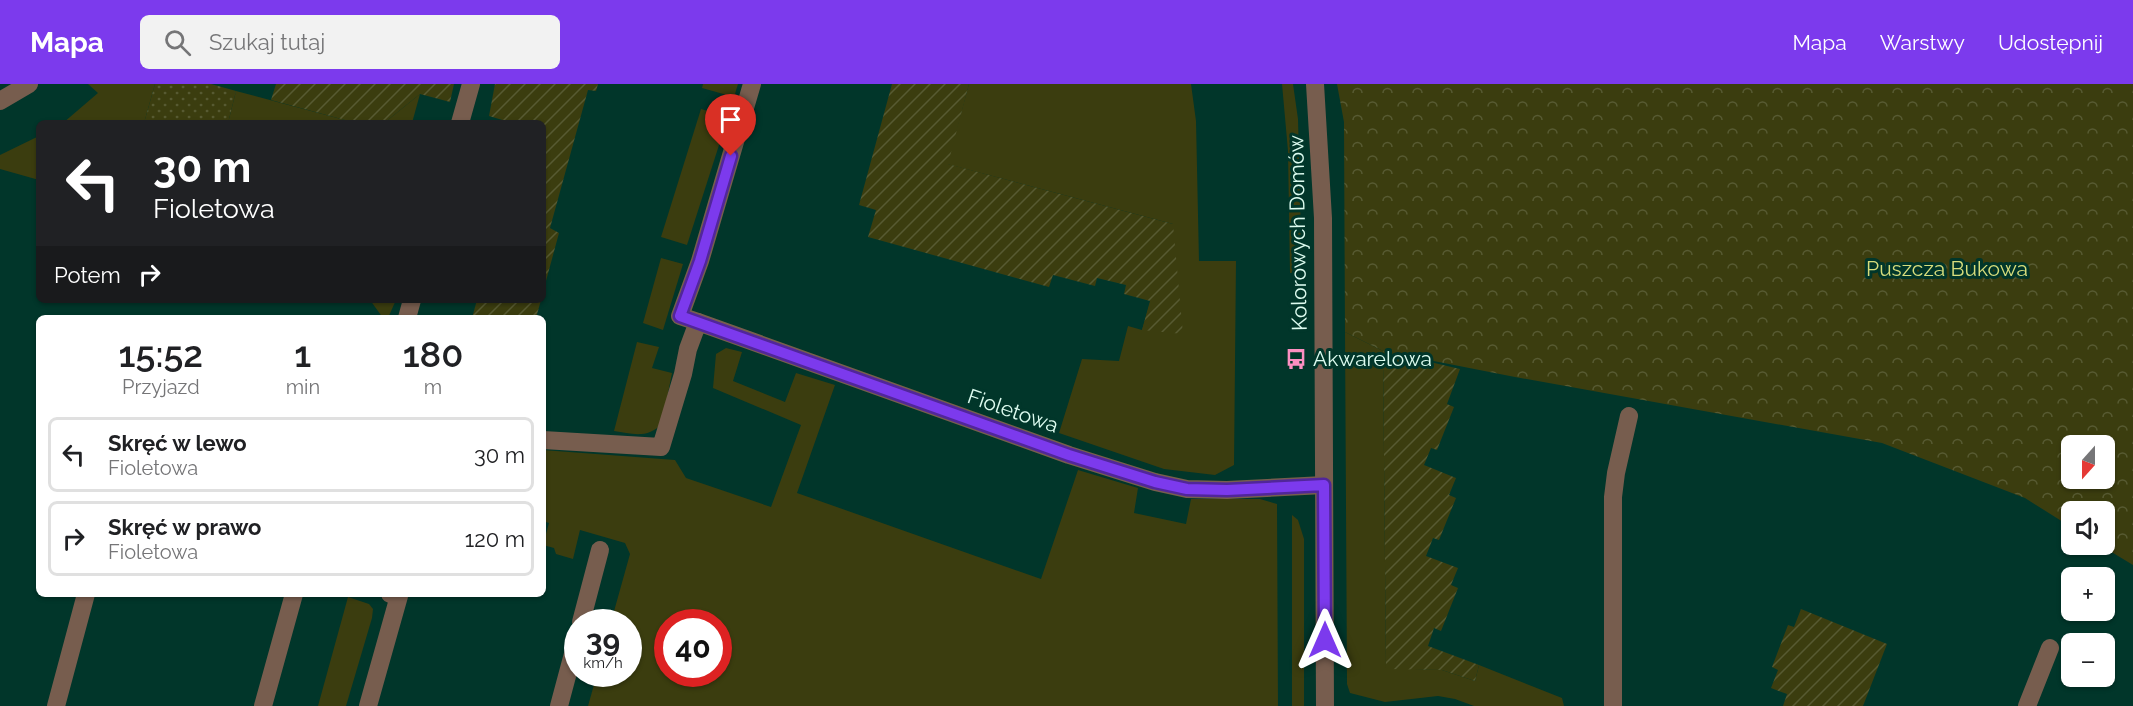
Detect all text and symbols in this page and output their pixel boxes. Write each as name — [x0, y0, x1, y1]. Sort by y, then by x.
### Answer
search box — [140, 15, 560, 69]
text: Mapa — [30, 26, 104, 59]
icon: search — [161, 26, 194, 59]
text: Szukaj tutaj — [209, 29, 325, 55]
text: Mapa — [1792, 30, 1847, 55]
text: Warstwy — [1880, 30, 1965, 55]
text: Udostępnij — [1998, 30, 2103, 55]
pin — [705, 94, 756, 156]
icon: arrive — [714, 103, 747, 136]
street label: Kolorowych Domów — [1283, 135, 1312, 331]
text: 30 m — [153, 143, 251, 192]
icon: left — [54, 144, 132, 222]
text: Fioletowa — [153, 193, 275, 224]
park label: Puszcza Bukowa — [1866, 256, 2028, 281]
icon: right — [133, 258, 166, 291]
text: Potem — [54, 262, 121, 288]
text: 15:52 — [119, 333, 203, 375]
text: 1 — [294, 333, 311, 375]
text: 180 — [403, 333, 463, 375]
place label: Akwarelowa — [1313, 346, 1432, 371]
bus stop icon: Akwarelowa — [1284, 347, 1308, 371]
text: Przyjazd — [122, 375, 200, 399]
text: min — [286, 375, 320, 399]
text: m — [424, 375, 442, 399]
street label: Fioletowa — [964, 383, 1062, 438]
text: Skręć w lewo — [108, 430, 247, 456]
north arrow — [2061, 435, 2115, 489]
map controls — [2061, 435, 2115, 687]
icon: left — [57, 438, 90, 471]
text: 30 m — [474, 442, 525, 468]
text: Fioletowa — [108, 456, 198, 480]
button: sound — [2061, 501, 2115, 555]
text: Skręć w prawo — [108, 514, 261, 540]
icon: right — [57, 522, 90, 555]
text: 120 m — [465, 526, 525, 552]
text: Fioletowa — [108, 540, 198, 564]
button: + — [2061, 567, 2115, 621]
position arrow — [1293, 608, 1357, 672]
speed limit sign: 40 — [654, 609, 732, 687]
text: 39 — [586, 623, 620, 658]
button: − — [2061, 633, 2115, 687]
text: km/h — [583, 654, 623, 672]

